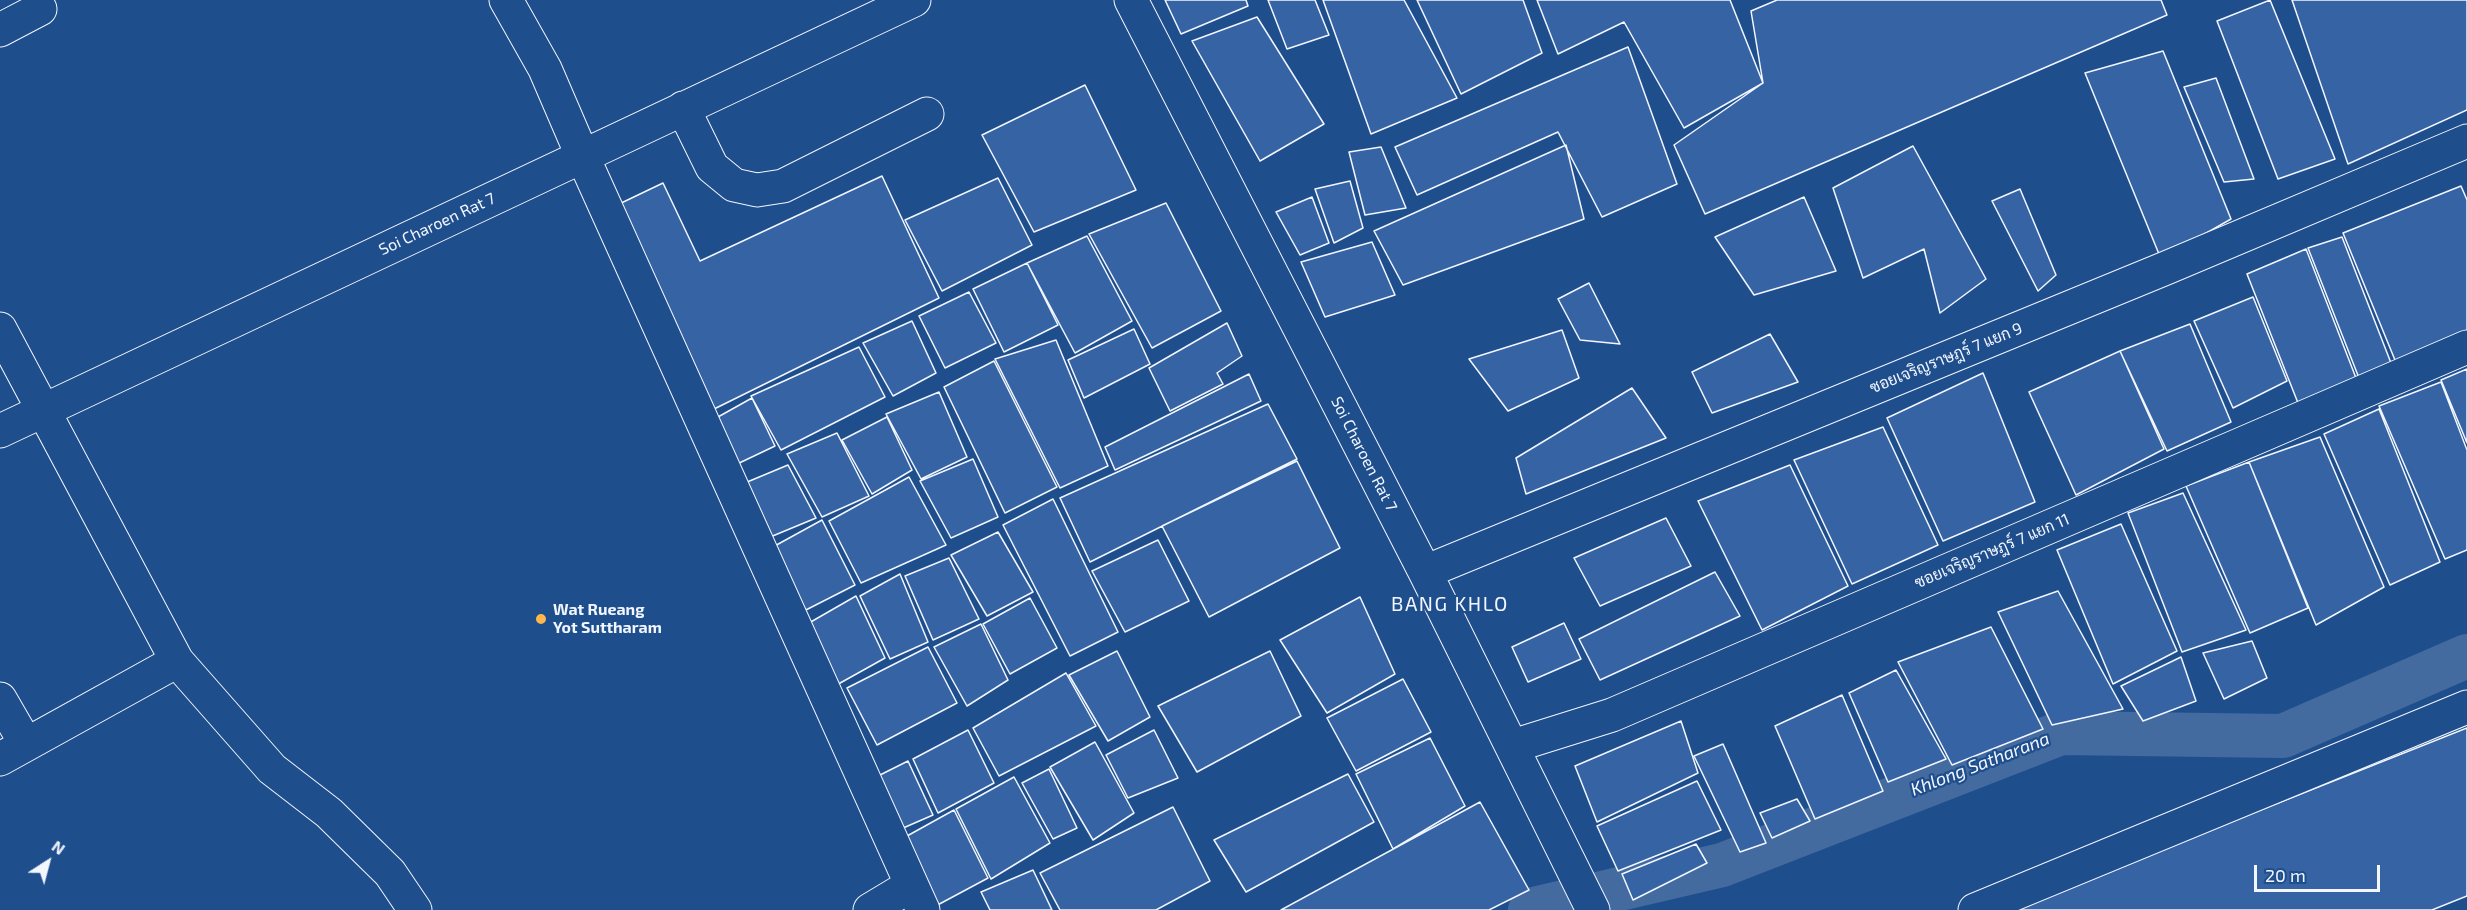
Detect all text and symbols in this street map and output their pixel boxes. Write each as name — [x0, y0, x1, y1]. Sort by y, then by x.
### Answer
street label: Soi Charoen Rat 7 — [376, 189, 498, 259]
street label: ซอยเจริญราษฎร์ 7 แยก 9 — [1867, 319, 2025, 397]
street label: Soi Charoen Rat 7 — [1327, 393, 1401, 515]
street label: ซอยเจริญราษฎร์ 7 แยก 11 — [1912, 510, 2072, 592]
district label: BANG KHLO — [1391, 592, 1509, 616]
place label: Wat Rueang Yot Suttharam — [553, 600, 662, 638]
marker: Wat Rueang Yot Suttharam — [534, 612, 548, 626]
water label: Khlong Satharana — [1907, 728, 2053, 800]
north arrow — [18, 832, 78, 892]
text: N — [49, 836, 69, 858]
scale bar — [2257, 853, 2383, 891]
text: 20 m — [2265, 864, 2306, 886]

